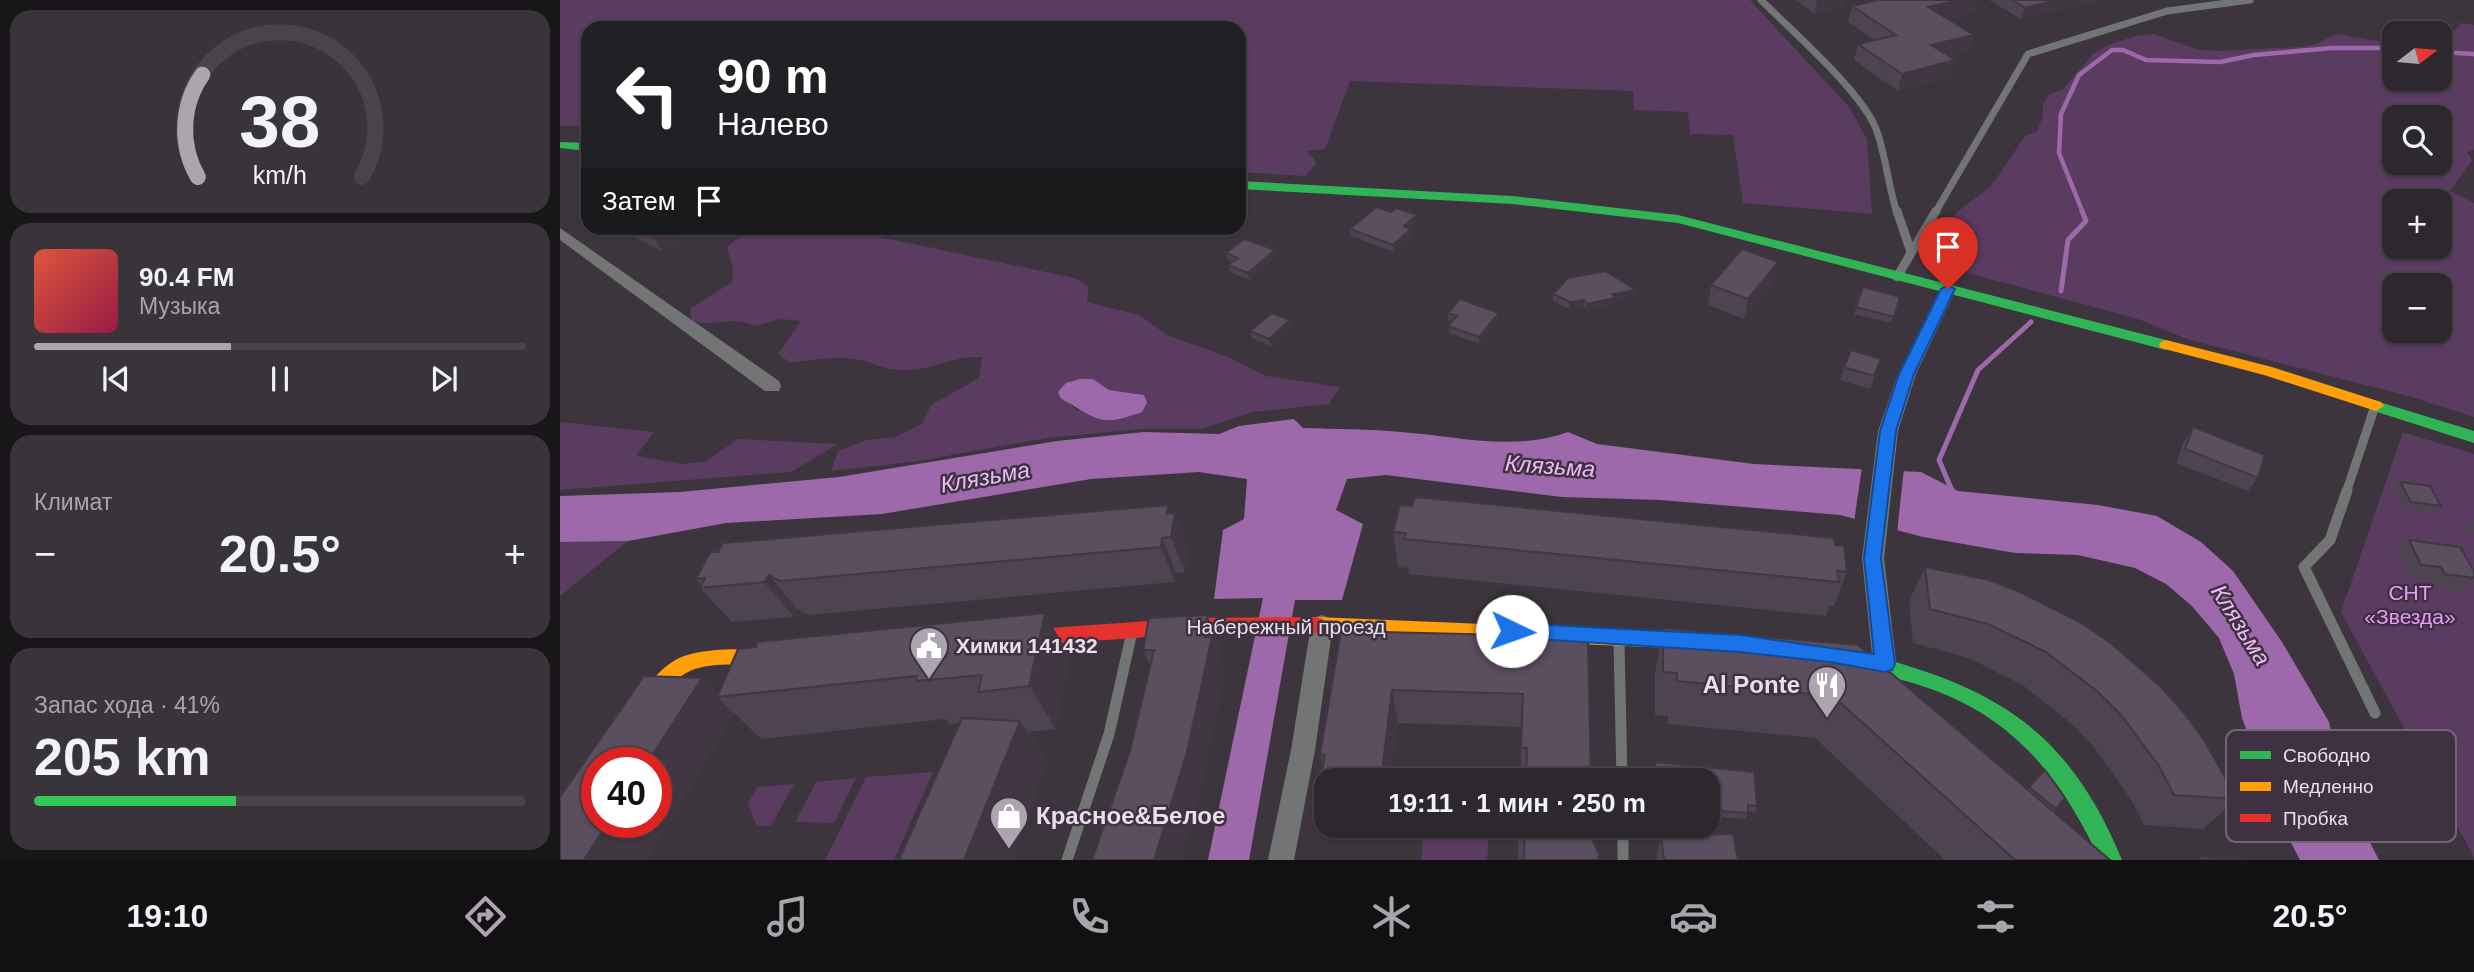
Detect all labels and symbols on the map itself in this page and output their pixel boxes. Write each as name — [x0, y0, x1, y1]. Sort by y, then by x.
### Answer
north arrow — [2382, 21, 2452, 91]
pin — [1918, 217, 1978, 289]
water label: Клязьма — [1504, 450, 1596, 482]
water label: Клязьма — [938, 456, 1032, 498]
water label: Клязьма — [2206, 580, 2276, 670]
park label: СНТ «Звезда» — [2364, 581, 2456, 628]
position arrow — [1475, 594, 1549, 668]
street label: Набережный проезд — [1186, 615, 1386, 638]
public building icon: Химки 141432 — [908, 625, 950, 680]
place label: Химки 141432 — [956, 634, 1098, 657]
restaurant icon: Al Ponte — [1806, 664, 1848, 719]
place label: Al Ponte — [1703, 671, 1800, 698]
legend — [2226, 730, 2456, 842]
text: Свободно — [2283, 745, 2370, 766]
speed limit sign: 40 — [581, 747, 672, 838]
text: Медленно — [2283, 776, 2373, 797]
shop icon: Красное&Белое — [988, 795, 1030, 850]
place label: Красное&Белое — [1036, 802, 1225, 829]
text: Пробка — [2283, 808, 2348, 829]

